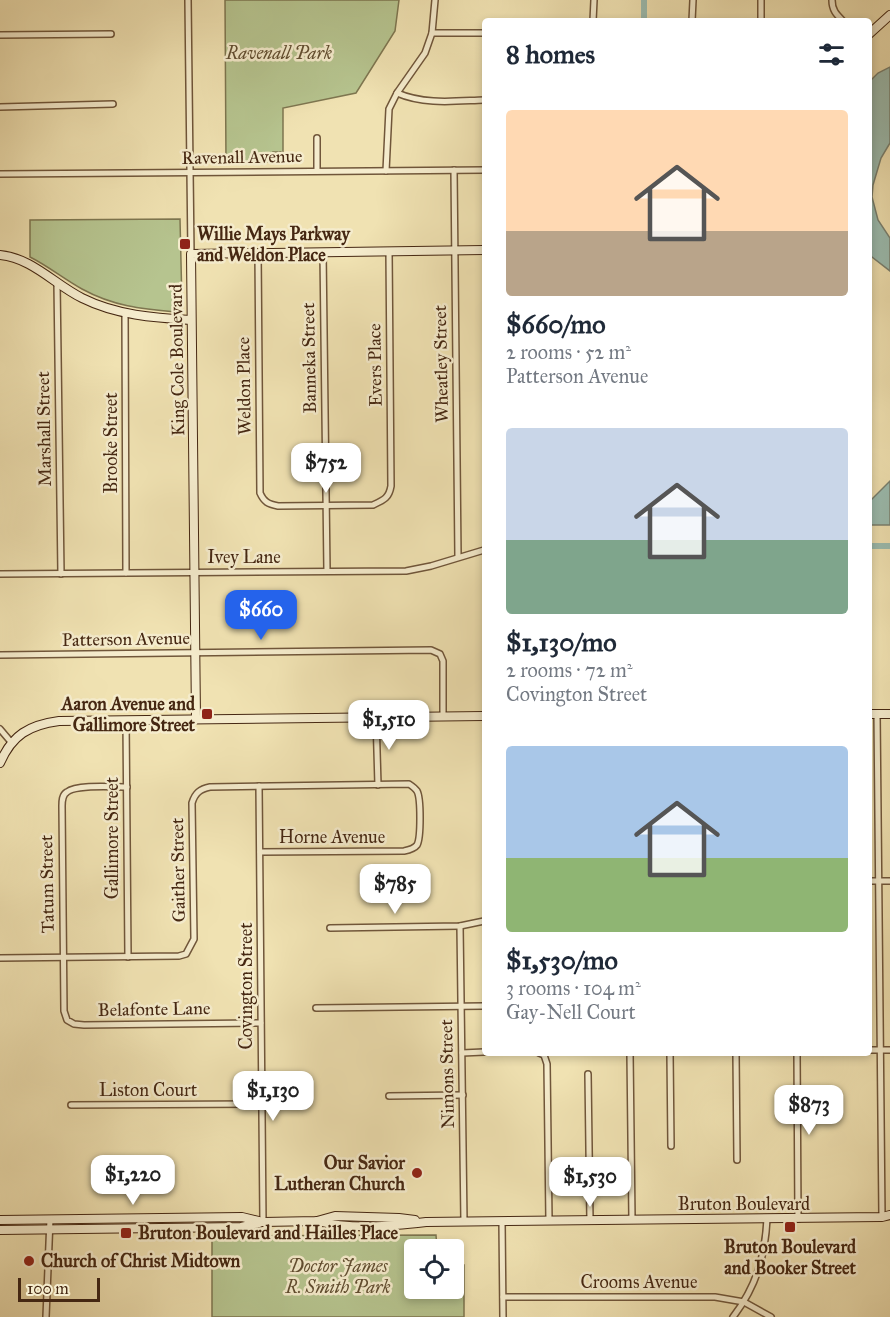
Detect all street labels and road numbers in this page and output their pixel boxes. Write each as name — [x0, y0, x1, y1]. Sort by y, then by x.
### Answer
street label: Ravenall Avenue — [181, 145, 303, 169]
street label: King Cole Boulevard — [165, 284, 190, 436]
street label: Banneka Street — [297, 302, 321, 414]
street label: Wheatley Street — [429, 304, 453, 423]
street label: Evers Place — [363, 323, 387, 407]
street label: Weldon Place — [232, 337, 256, 435]
street label: Marshall Street — [32, 370, 56, 487]
street label: Brooke Street — [100, 392, 122, 494]
street label: Ivey Lane — [207, 546, 281, 568]
street label: Patterson Avenue — [62, 627, 190, 651]
street label: Gallimore Street — [101, 776, 123, 899]
street label: Gaither Street — [166, 817, 190, 923]
street label: Horne Avenue — [279, 826, 385, 848]
street label: Tatum Street — [35, 834, 59, 933]
street label: Covington Street — [235, 922, 258, 1050]
street label: Belafonte Lane — [98, 997, 210, 1021]
street label: Nimons Street — [435, 1019, 459, 1129]
street label: Liston Court — [99, 1079, 198, 1101]
street label: Bruton Boulevard — [678, 1193, 810, 1215]
street label: Crooms Avenue — [581, 1271, 697, 1293]

